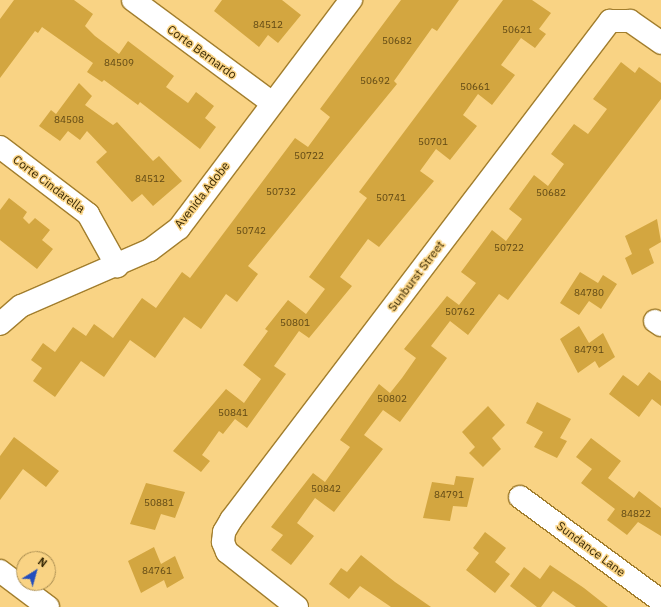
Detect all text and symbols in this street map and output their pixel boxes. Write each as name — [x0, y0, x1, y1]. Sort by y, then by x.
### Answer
house number: 84512 — [253, 19, 283, 31]
street label: Corte Bernardo — [164, 22, 240, 82]
house number: 50621 — [502, 24, 532, 36]
house number: 50682 — [382, 35, 412, 47]
house number: 84509 — [104, 57, 134, 69]
house number: 50692 — [360, 75, 390, 87]
house number: 50661 — [460, 81, 490, 93]
house number: 84508 — [54, 114, 84, 126]
house number: 50701 — [418, 136, 448, 148]
house number: 50722 — [294, 150, 324, 162]
street label: Corte Cindarella — [10, 152, 88, 216]
street label: Avenida Adobe — [171, 159, 233, 231]
house number: 84512 — [135, 173, 165, 185]
house number: 50732 — [266, 186, 296, 198]
house number: 50682 — [536, 187, 566, 199]
house number: 50741 — [376, 192, 406, 204]
house number: 50742 — [236, 225, 266, 237]
street label: Sunburst Street — [385, 238, 447, 314]
house number: 50722 — [494, 242, 524, 254]
house number: 84780 — [574, 287, 604, 299]
house number: 50762 — [445, 306, 475, 318]
house number: 50801 — [280, 317, 310, 329]
house number: 84791 — [574, 344, 604, 356]
house number: 50802 — [377, 393, 407, 405]
house number: 50841 — [218, 407, 248, 419]
house number: 50842 — [311, 483, 341, 495]
house number: 84791 — [434, 489, 464, 501]
house number: 50881 — [144, 497, 174, 509]
house number: 84822 — [621, 508, 651, 520]
street label: Sundance Lane — [554, 519, 628, 579]
north arrow — [16, 551, 56, 591]
text: N — [35, 554, 50, 570]
house number: 84761 — [142, 565, 172, 577]

